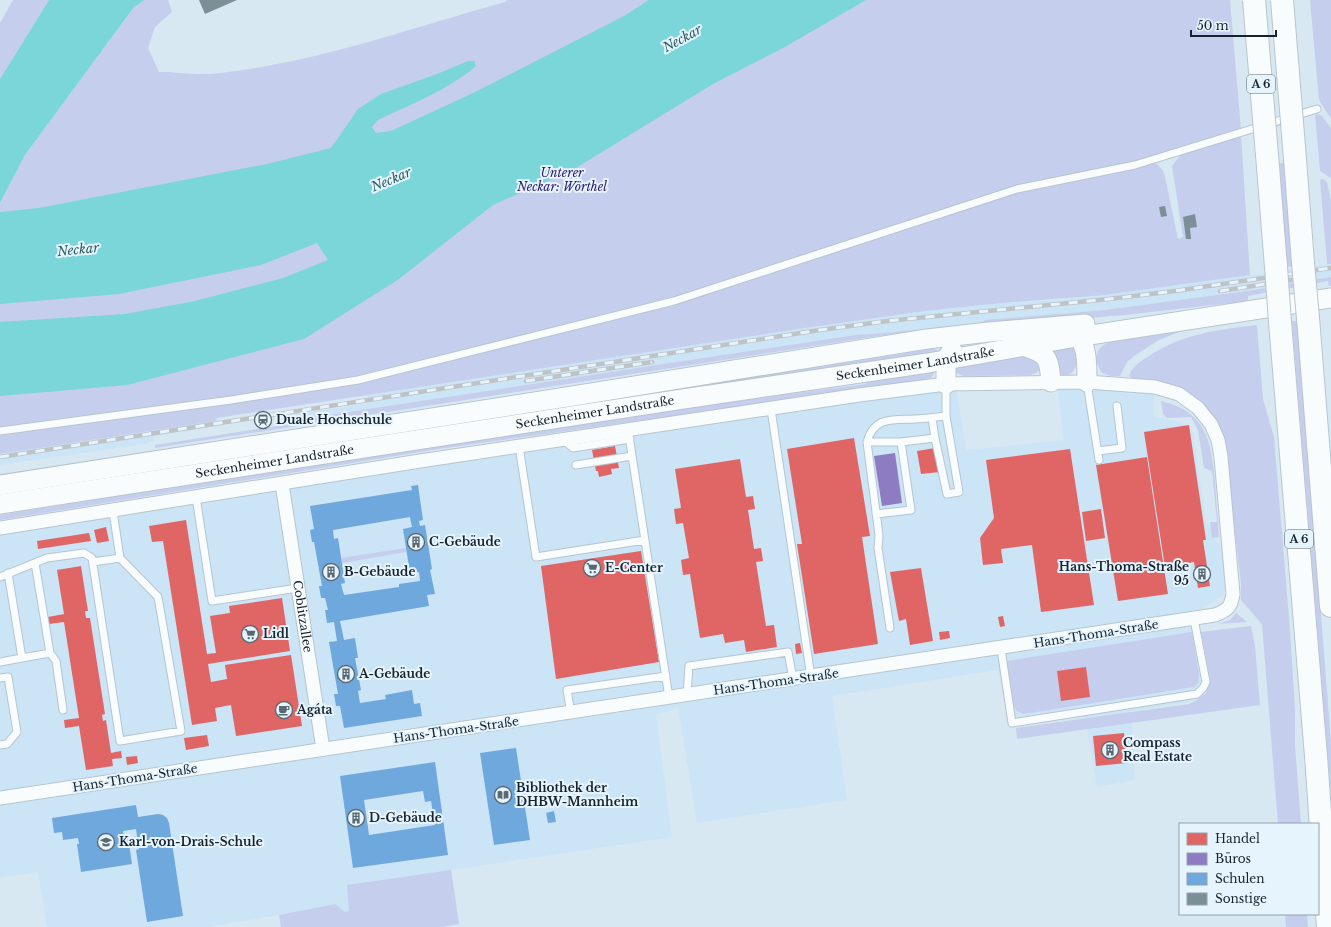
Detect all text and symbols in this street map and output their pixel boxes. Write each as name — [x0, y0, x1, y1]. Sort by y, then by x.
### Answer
scale bar — [1191, 12, 1276, 38]
text: 50 m — [1197, 18, 1229, 33]
water label: Neckar — [659, 20, 706, 57]
road number: A 6 — [1247, 75, 1275, 93]
water label: Neckar — [368, 163, 415, 196]
park label: Unterer Neckar: Wörthel — [516, 165, 607, 194]
water label: Neckar — [55, 239, 101, 260]
street label: Seckenheimer Landstraße — [835, 343, 996, 383]
street label: Seckenheimer Landstraße — [515, 392, 675, 432]
station icon: Duale Hochschule — [253, 410, 273, 430]
place label: Duale Hochschule — [276, 412, 392, 427]
street label: Seckenheimer Landstraße — [194, 442, 355, 481]
road number: A 6 — [1285, 530, 1313, 548]
building icon: C-Gebäude — [406, 532, 426, 552]
place label: C-Gebäude — [429, 534, 501, 549]
supermarket icon: E-Center — [582, 558, 602, 578]
place label: Hans-Thoma-Straße 95 — [1059, 559, 1189, 588]
place label: E-Center — [605, 560, 663, 575]
building icon: B-Gebäude — [321, 562, 341, 582]
place label: B-Gebäude — [344, 564, 415, 579]
building icon: Hans-Thoma-Straße 95 — [1192, 564, 1212, 584]
street label: Coblitzallee — [290, 579, 316, 654]
street label: Hans-Thoma-Straße — [1032, 616, 1160, 651]
supermarket icon: Lidl — [240, 624, 260, 644]
place label: Lidl — [263, 626, 290, 641]
building icon: A-Gebäude — [336, 664, 356, 684]
street label: Hans-Thoma-Straße — [712, 665, 840, 698]
place label: A-Gebäude — [358, 666, 430, 681]
cafe icon: Agáta — [274, 700, 294, 720]
place label: Agáta — [296, 702, 333, 717]
street label: Hans-Thoma-Straße — [392, 713, 520, 746]
place label: Compass Real Estate — [1123, 735, 1192, 764]
building icon: Compass Real Estate — [1100, 740, 1120, 760]
street label: Hans-Thoma-Straße — [71, 760, 199, 795]
place label: Bibliothek der DHBW-Mannheim — [516, 780, 639, 809]
library icon: Bibliothek der DHBW-Mannheim — [493, 785, 513, 805]
building icon: D-Gebäude — [346, 808, 366, 828]
place label: D-Gebäude — [369, 810, 442, 825]
legend — [1179, 823, 1319, 915]
text: Handel — [1215, 831, 1260, 846]
school or university icon: Karl-von-Drais-Schule — [96, 832, 116, 852]
place label: Karl-von-Drais-Schule — [119, 834, 263, 849]
text: Büros — [1215, 851, 1251, 866]
text: Schulen — [1215, 871, 1265, 886]
text: Sonstige — [1215, 891, 1267, 906]

